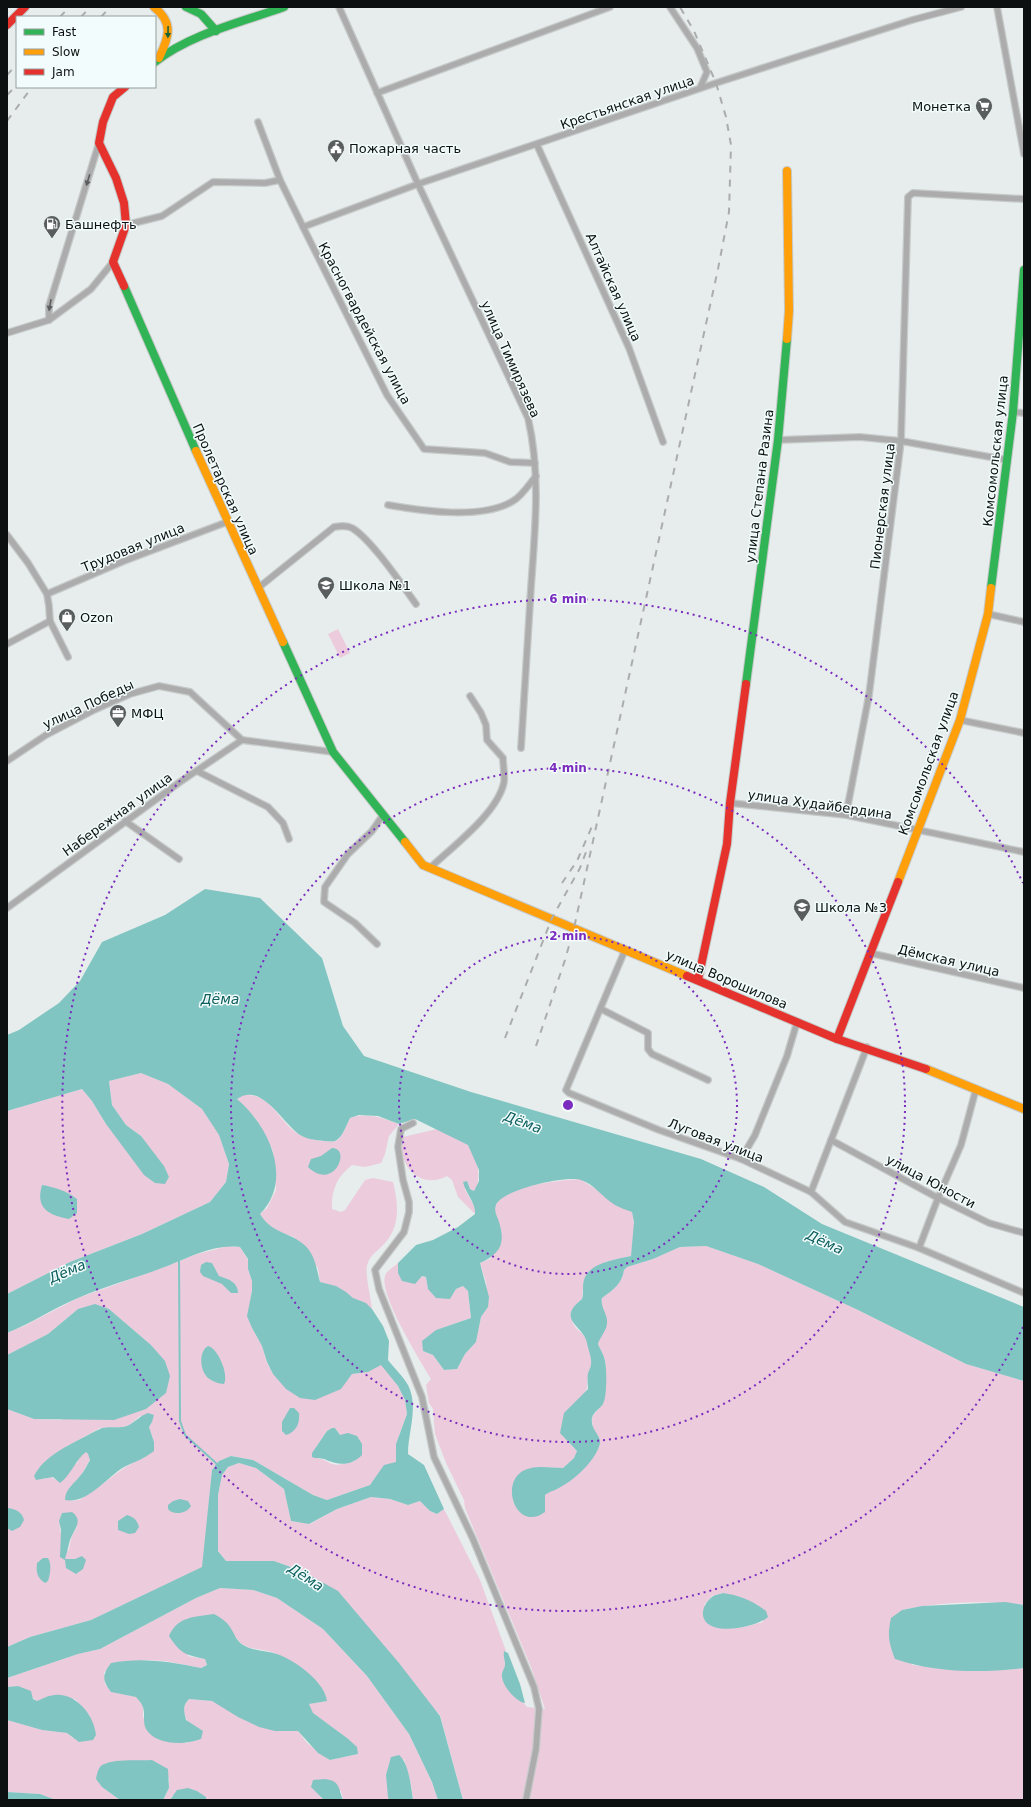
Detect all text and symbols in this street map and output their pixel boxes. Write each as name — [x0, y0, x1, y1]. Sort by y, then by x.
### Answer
legend — [16, 16, 156, 88]
text: Fast — [52, 25, 76, 39]
one-way arrow — [164, 26, 171, 38]
text: Slow — [52, 45, 80, 59]
text: Jam — [51, 65, 75, 79]
street label: Крестьянская улица — [558, 73, 696, 132]
supermarket icon: Монетка — [974, 96, 994, 121]
place label: Монетка — [912, 99, 971, 114]
public building icon: Пожарная часть — [326, 138, 346, 163]
place label: Пожарная часть — [349, 141, 461, 156]
one-way arrow — [85, 175, 91, 187]
fuel station icon: Башнефть — [42, 214, 62, 239]
place label: Башнефть — [65, 217, 137, 232]
street label: Алтайская улица — [583, 231, 644, 344]
street label: Красногвардейская улица — [315, 240, 414, 407]
one-way arrow — [47, 298, 53, 311]
street label: улица Тимирязева — [478, 298, 543, 420]
street label: Комсомольская улица — [980, 375, 1011, 527]
street label: улица Степана Разина — [743, 408, 776, 564]
street label: Пролетарская улица — [190, 421, 261, 557]
street label: Пионерская улица — [867, 442, 898, 570]
street label: Трудовая улица — [79, 520, 187, 575]
school or university icon: Школа №1 — [316, 575, 336, 600]
place label: Школа №1 — [339, 578, 411, 593]
text: 6 min — [549, 592, 587, 606]
shop icon: Ozon — [57, 607, 77, 632]
place label: Ozon — [80, 610, 113, 625]
street label: улица Победы — [40, 677, 136, 732]
street label: Комсомольская улица — [895, 689, 962, 837]
office icon: МФЦ — [108, 703, 128, 728]
place label: МФЦ — [131, 706, 164, 721]
text: 4 min — [549, 761, 587, 775]
street label: Набережная улица — [60, 770, 175, 859]
street label: улица Худайбердина — [747, 787, 893, 822]
school or university icon: Школа №3 — [792, 897, 812, 922]
place label: Школа №3 — [815, 900, 887, 915]
text: 2 min — [549, 929, 587, 943]
street label: Дёмская улица — [896, 941, 1001, 980]
street label: улица Ворошилова — [664, 947, 790, 1012]
water label: Дёма — [200, 991, 239, 1007]
centre of rings — [561, 1098, 575, 1112]
water label: Дёма — [501, 1108, 544, 1136]
street label: Луговая улица — [666, 1115, 766, 1166]
street label: улица Юности — [884, 1152, 978, 1211]
water label: Дёма — [803, 1226, 846, 1257]
water label: Дёма — [45, 1256, 88, 1286]
water label: Дёма — [285, 1559, 327, 1594]

